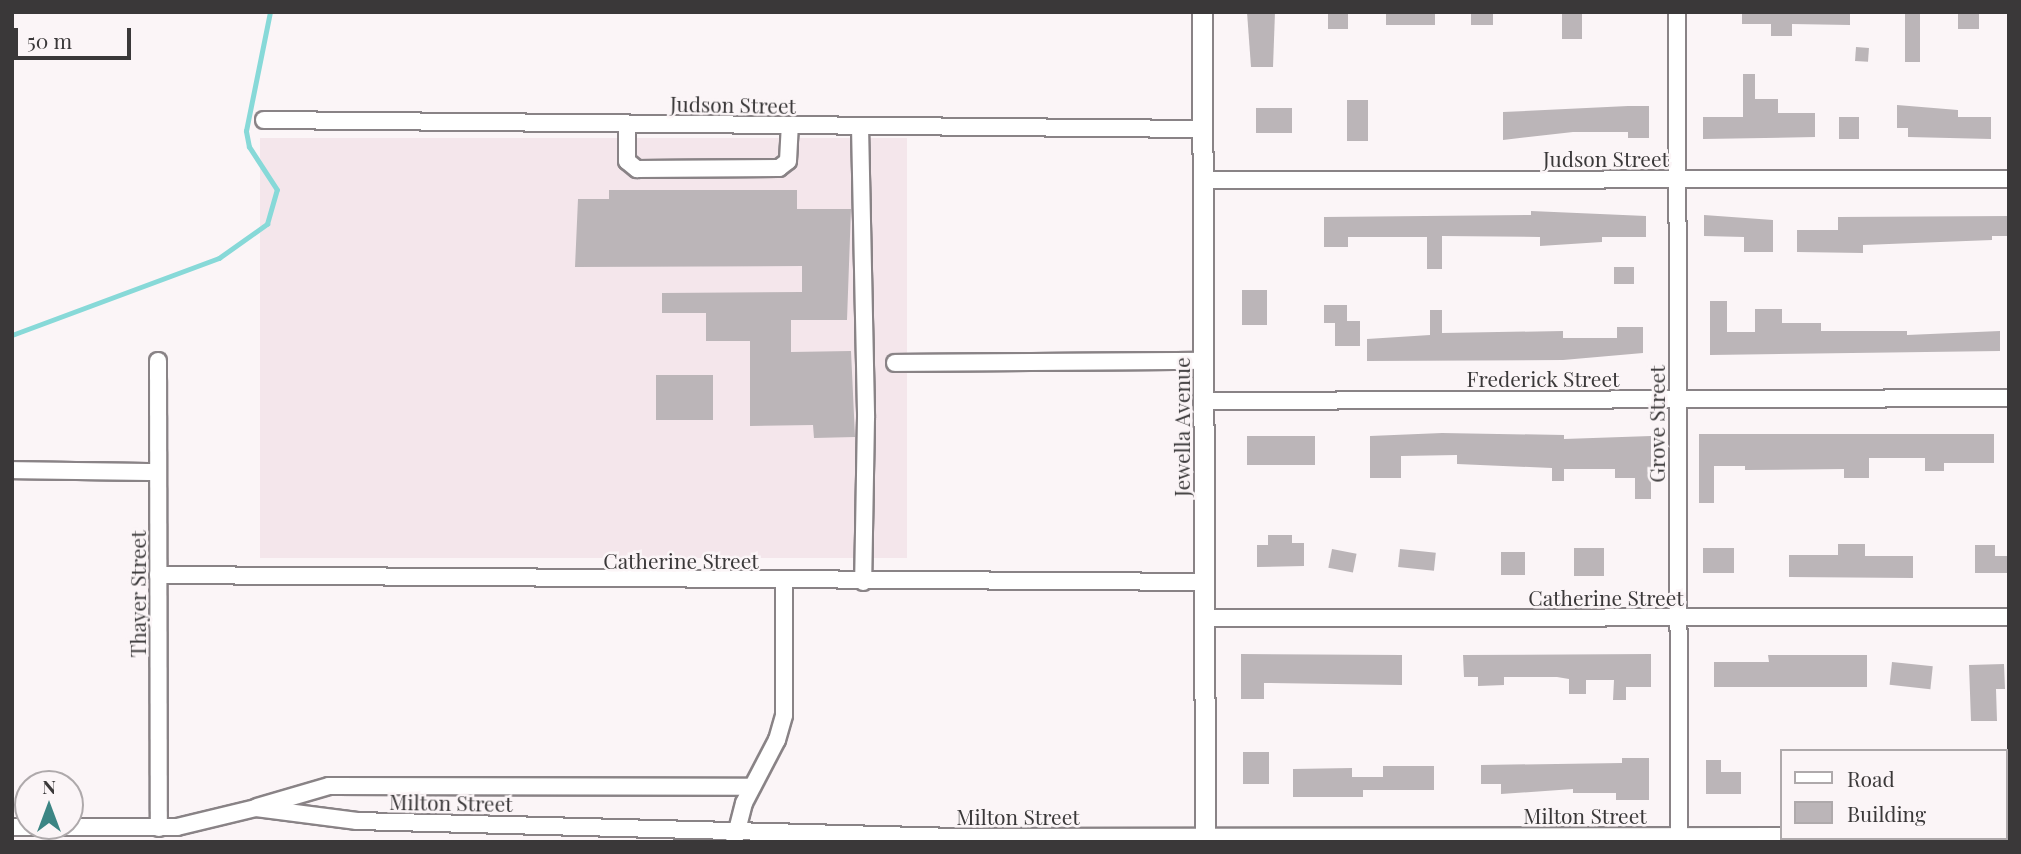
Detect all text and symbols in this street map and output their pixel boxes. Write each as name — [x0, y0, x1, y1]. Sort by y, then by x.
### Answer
scale bar — [18, 14, 135, 58]
text: 50 m — [27, 26, 72, 54]
street label: Judson Street — [670, 90, 796, 118]
street label: Judson Street — [1543, 145, 1669, 171]
street label: Jewella Avenue — [1168, 357, 1194, 497]
street label: Frederick Street — [1466, 365, 1620, 391]
street label: Grove Street — [1643, 365, 1669, 483]
street label: Thayer Street — [124, 530, 150, 658]
street label: Catherine Street — [603, 547, 759, 573]
street label: Catherine Street — [1528, 584, 1684, 610]
legend — [1780, 749, 2007, 840]
text: Road — [1847, 764, 1895, 792]
north arrow — [14, 770, 84, 840]
text: N — [42, 773, 56, 799]
street label: Milton Street — [389, 788, 513, 816]
text: Building — [1847, 799, 1926, 827]
street label: Milton Street — [1523, 802, 1647, 828]
street label: Milton Street — [956, 803, 1080, 829]

